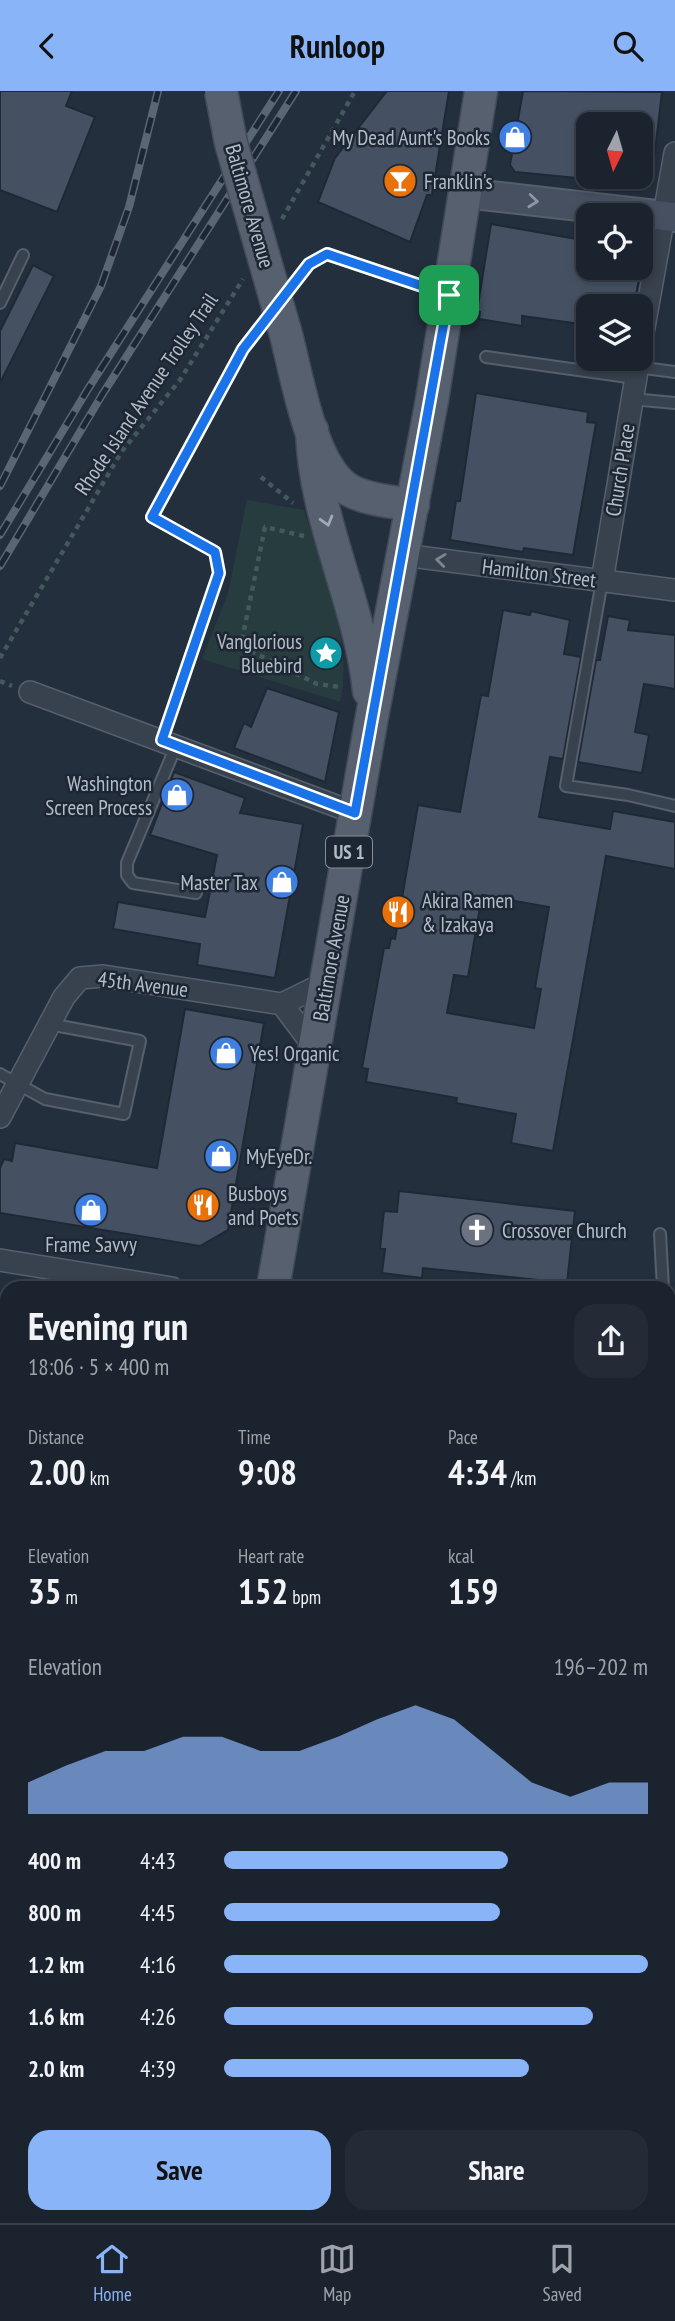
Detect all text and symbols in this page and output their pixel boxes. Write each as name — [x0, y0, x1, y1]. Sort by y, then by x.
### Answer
text: Runloop — [290, 25, 385, 67]
icon: back — [28, 27, 66, 65]
icon: search — [609, 27, 647, 65]
north arrow — [576, 112, 653, 189]
map controls — [576, 112, 653, 371]
shop icon: My Dead Aunt's Books — [496, 118, 534, 156]
place label: My Dead Aunt's Books — [332, 124, 490, 151]
street label: Baltimore Avenue — [219, 141, 281, 271]
bar icon: Franklin's — [381, 162, 419, 200]
place label: Franklin's — [424, 168, 493, 195]
one-way arrow — [527, 193, 539, 208]
button: locate — [576, 203, 653, 280]
pin — [419, 265, 479, 325]
icon: arrive — [430, 276, 468, 314]
street label: Rhode Island Avenue Trolley Trail — [68, 288, 224, 500]
button: layers — [576, 294, 653, 371]
street label: Church Place — [599, 422, 641, 518]
one-way arrow — [319, 515, 333, 527]
one-way arrow — [435, 553, 447, 568]
street label: Hamilton Street — [480, 553, 598, 593]
place label: Vanglorious Bluebird — [216, 628, 302, 679]
place icon: Vanglorious Bluebird — [307, 634, 345, 672]
place label: Washington Screen Process — [45, 770, 152, 821]
shop icon: Washington Screen Process — [158, 776, 196, 814]
road number: US 1 — [326, 837, 372, 867]
shop icon: Master Tax — [263, 863, 301, 901]
place label: Master Tax — [181, 869, 258, 896]
place label: Akira Ramen & Izakaya — [422, 887, 513, 938]
street label: Baltimore Avenue — [307, 893, 355, 1023]
restaurant icon: Akira Ramen & Izakaya — [379, 893, 417, 931]
street label: 45th Avenue — [96, 965, 190, 1003]
shop icon: Yes! Organic — [207, 1034, 245, 1072]
place label: Yes! Organic — [250, 1040, 340, 1067]
shop icon: MyEyeDr. — [202, 1137, 240, 1175]
place label: MyEyeDr. — [246, 1143, 312, 1170]
place label: Busboys and Poets — [228, 1180, 299, 1231]
restaurant icon: Busboys and Poets — [184, 1186, 222, 1224]
shop icon: Frame Savvy — [72, 1191, 110, 1229]
church icon: Crossover Church — [458, 1211, 496, 1249]
place label: Crossover Church — [502, 1217, 627, 1244]
place label: Frame Savvy — [45, 1231, 137, 1258]
text: Evening run — [28, 1301, 188, 1350]
button: share — [574, 1304, 648, 1378]
text: 18:06 · 5 × 400 m — [28, 1352, 169, 1381]
text: Distance — [28, 1425, 84, 1449]
text: Time — [238, 1425, 271, 1449]
text: Pace — [448, 1425, 478, 1449]
text: 2.00 — [28, 1449, 86, 1495]
text: 9:08 — [238, 1449, 297, 1495]
text: 4:34 — [448, 1449, 507, 1495]
text: km — [86, 1466, 109, 1490]
text: /km — [507, 1466, 536, 1490]
text: Elevation — [28, 1544, 89, 1568]
text: Heart rate — [238, 1544, 304, 1568]
text: kcal — [448, 1544, 474, 1568]
text: 35 — [28, 1568, 61, 1614]
text: 152 — [238, 1568, 288, 1614]
text: 159 — [448, 1568, 498, 1614]
text: m — [61, 1585, 78, 1609]
text: bpm — [288, 1585, 321, 1609]
text: Elevation — [28, 1652, 102, 1681]
text: 196–202 m — [554, 1652, 648, 1681]
text: 400 m — [28, 1846, 81, 1875]
text: 4:43 — [140, 1846, 176, 1875]
text: 800 m — [28, 1898, 81, 1927]
text: 4:45 — [140, 1898, 176, 1927]
text: 1.2 km — [28, 1950, 84, 1979]
text: 4:16 — [140, 1950, 176, 1979]
text: 1.6 km — [28, 2002, 84, 2031]
text: 4:26 — [140, 2002, 176, 2031]
text: 2.0 km — [28, 2054, 84, 2083]
text: 4:39 — [140, 2054, 176, 2083]
button: Save — [28, 2130, 331, 2210]
button: Share — [345, 2130, 648, 2210]
tab: Home — [93, 2240, 132, 2306]
tab: Map — [318, 2240, 356, 2306]
tab: Saved — [543, 2240, 582, 2306]

